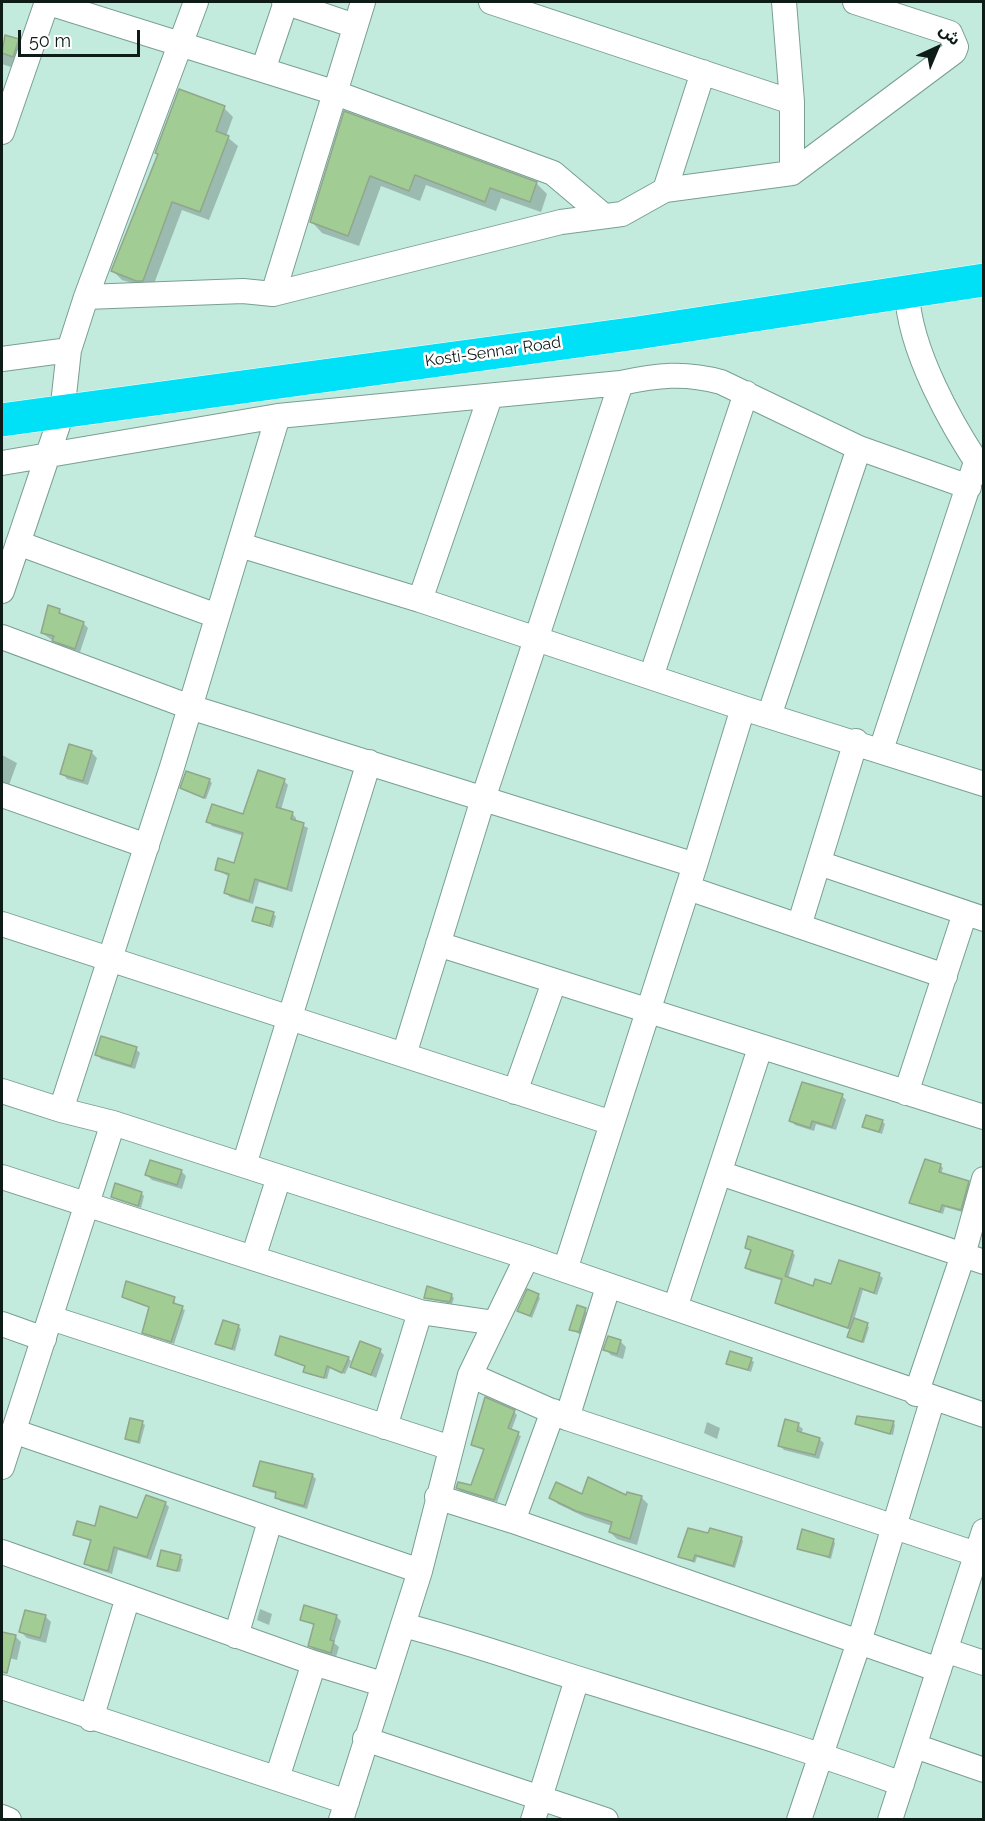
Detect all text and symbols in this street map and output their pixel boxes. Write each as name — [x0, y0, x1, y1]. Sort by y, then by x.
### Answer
scale bar — [21, 18, 142, 56]
north arrow — [907, 18, 967, 78]
text: ش — [935, 20, 964, 49]
text: 50 m — [29, 30, 71, 51]
street label: Kosti-Sennar Road — [424, 333, 562, 371]

